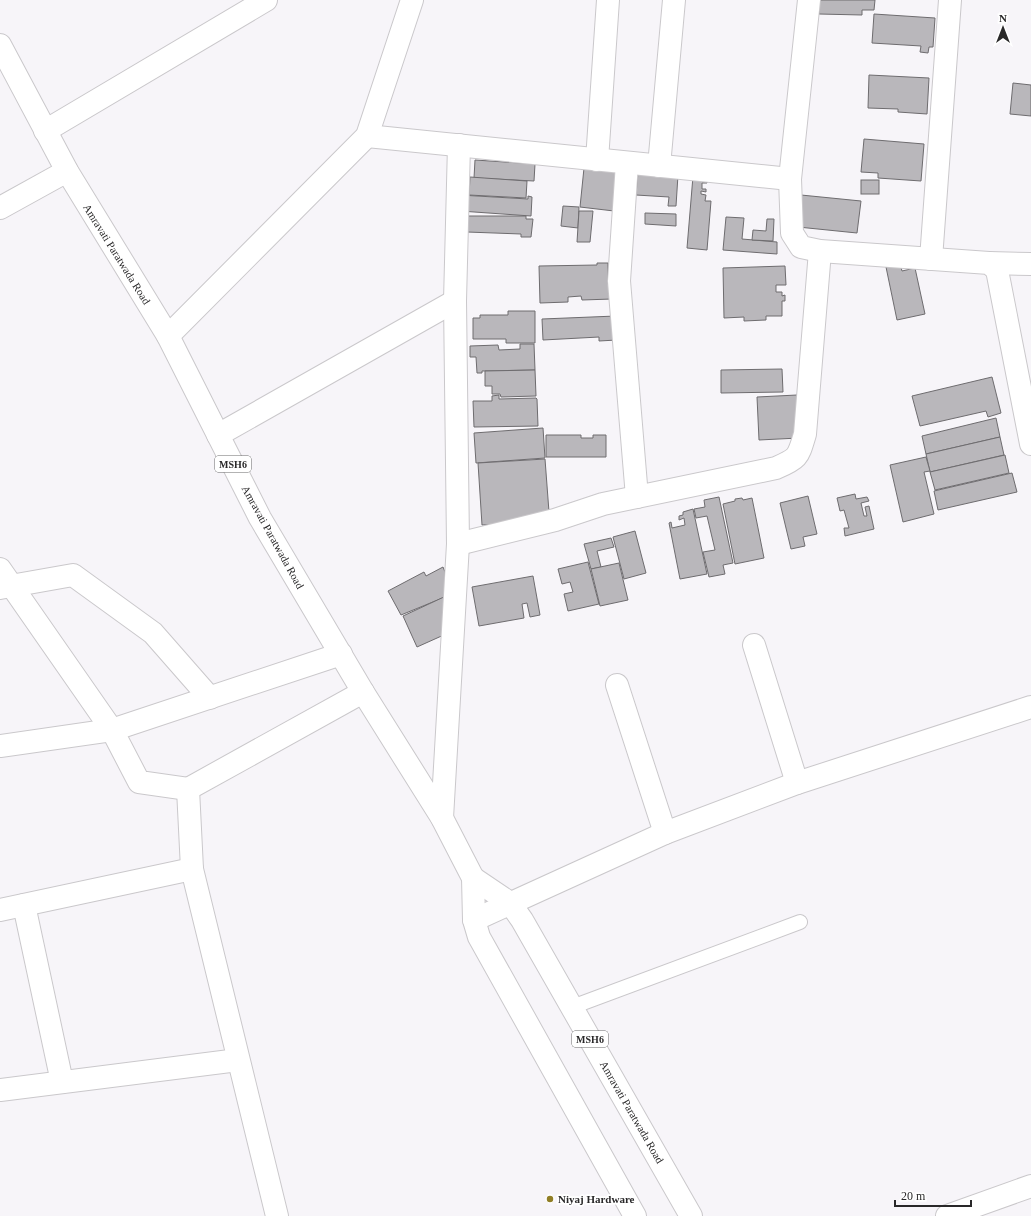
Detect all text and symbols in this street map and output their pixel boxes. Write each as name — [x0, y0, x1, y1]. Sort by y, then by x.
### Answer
north arrow — [983, 8, 1023, 48]
text: N — [999, 12, 1007, 24]
street label: Amravati Paratwada Road — [81, 202, 153, 307]
road number: MSH6 — [215, 456, 251, 472]
street label: Amravati Paratwada Road — [240, 483, 307, 591]
road number: MSH6 — [572, 1031, 608, 1047]
street label: Amravati Paratwada Road — [598, 1059, 666, 1166]
scale bar — [895, 1182, 971, 1208]
text: 20 m — [901, 1189, 926, 1203]
place label: Niyaj Hardware — [558, 1193, 635, 1205]
marker: Niyaj Hardware — [545, 1194, 555, 1204]

